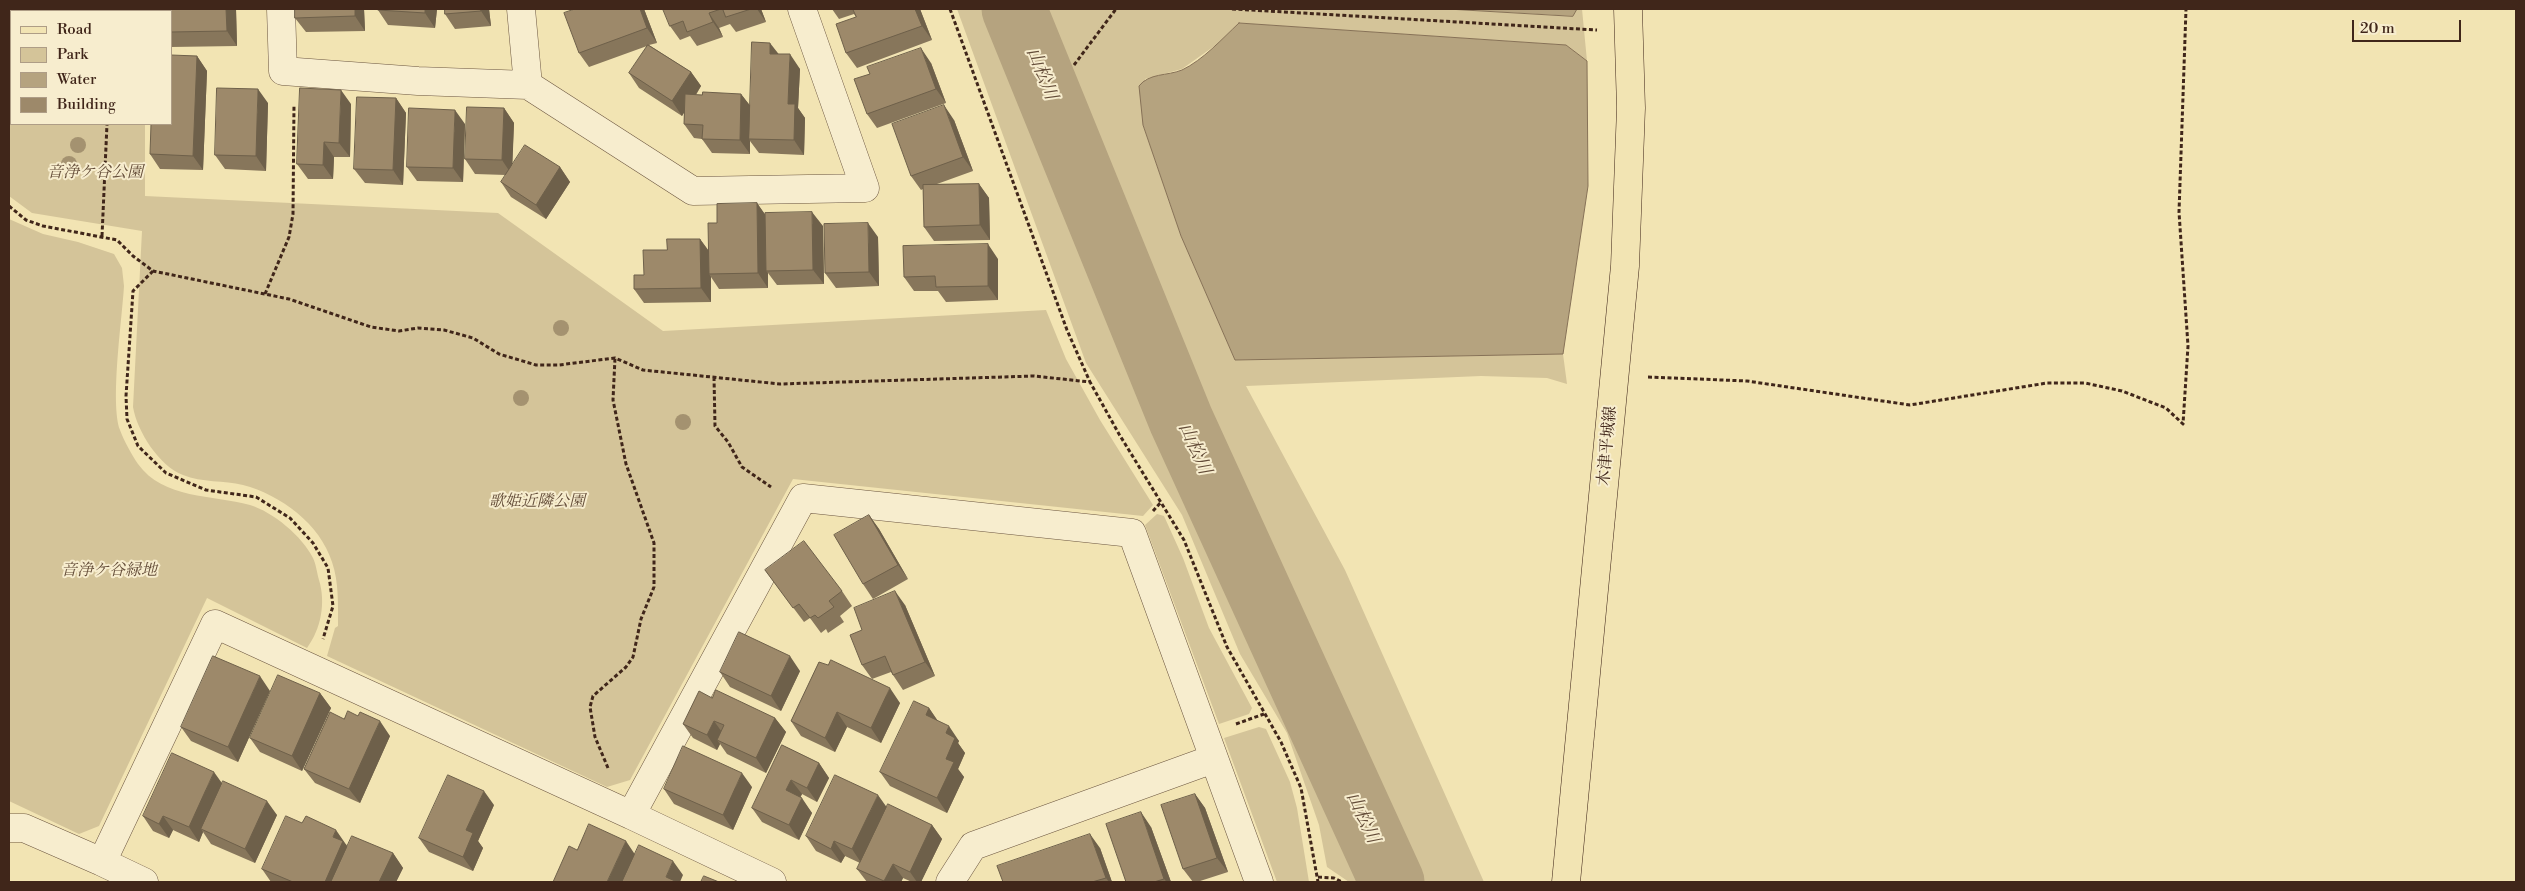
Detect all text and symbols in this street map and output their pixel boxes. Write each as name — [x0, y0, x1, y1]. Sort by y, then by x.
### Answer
legend — [10, 10, 172, 125]
scale bar — [2355, 10, 2464, 42]
text: 20 m — [2360, 19, 2395, 38]
text: Road — [57, 20, 92, 39]
text: Park — [57, 45, 88, 64]
water label: 山松川 — [1021, 45, 1061, 103]
text: Water — [57, 70, 96, 89]
text: Building — [57, 95, 116, 114]
park label: 音浄ケ谷公園 — [47, 163, 143, 183]
street label: 木津平城線 — [1595, 405, 1621, 487]
water label: 山松川 — [1173, 420, 1215, 478]
park label: 歌姫近隣公園 — [489, 492, 585, 512]
park label: 音浄ケ谷緑地 — [61, 561, 157, 581]
water label: 山松川 — [1341, 789, 1383, 847]

